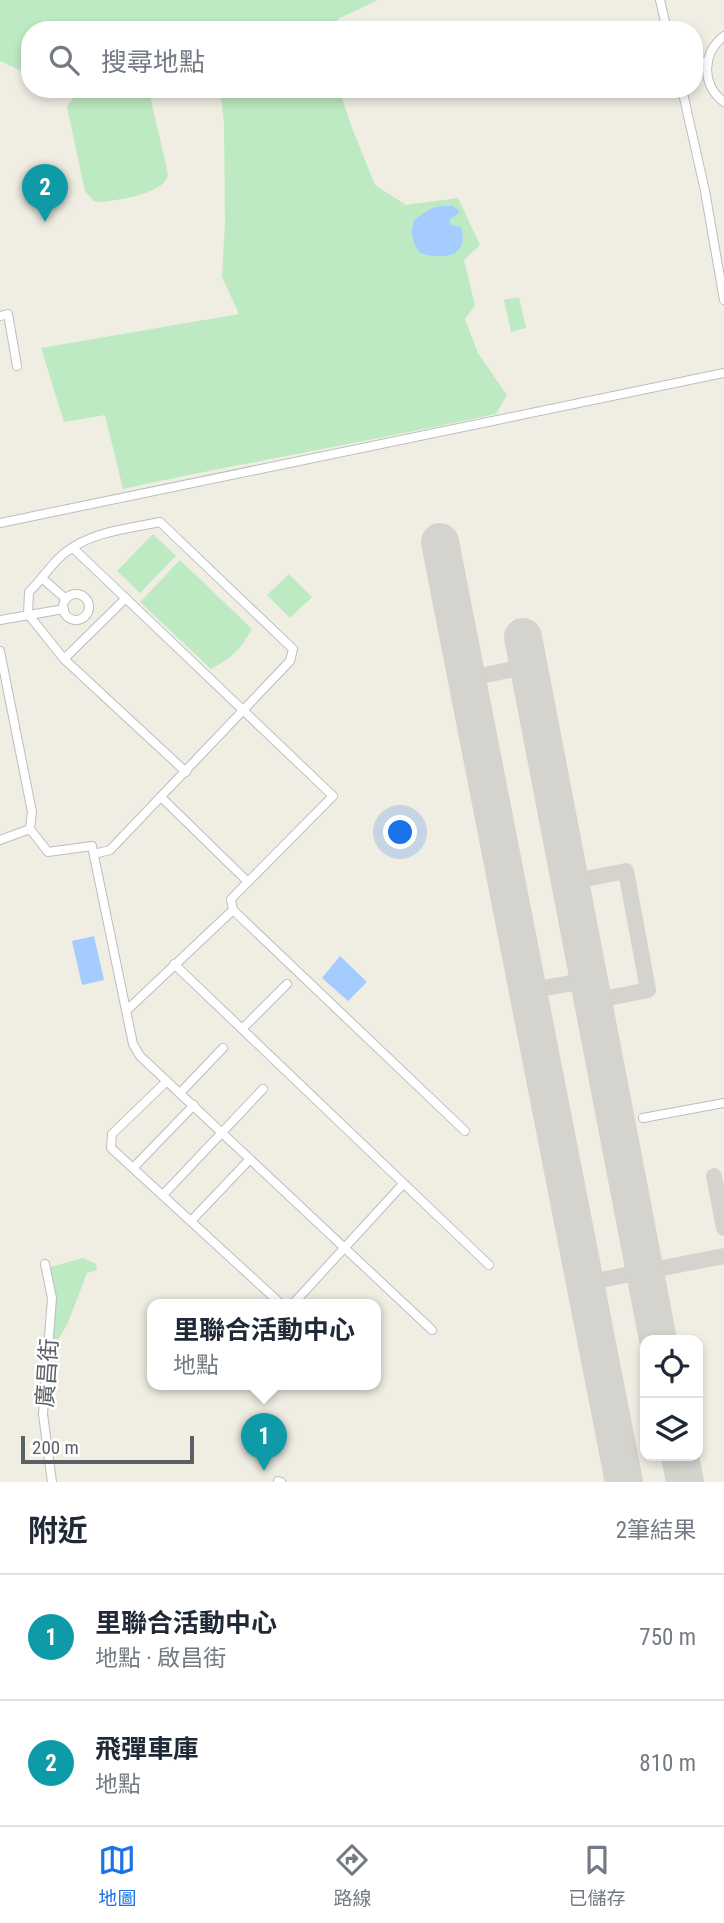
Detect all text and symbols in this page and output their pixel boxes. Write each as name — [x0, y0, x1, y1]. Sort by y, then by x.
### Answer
search box — [21, 21, 703, 98]
icon: search — [45, 41, 83, 79]
text: 搜尋地點 — [101, 47, 205, 77]
pin: 2 — [22, 164, 68, 222]
your location — [383, 815, 417, 849]
popup — [147, 1299, 381, 1390]
text: 里聯合活動中心 — [173, 1315, 355, 1345]
map controls — [640, 1335, 703, 1461]
button: locate — [640, 1335, 703, 1398]
street label: 廣昌街 — [32, 1338, 63, 1408]
text: 地點 — [173, 1352, 219, 1379]
button: layers — [640, 1398, 703, 1461]
pin: 1 — [241, 1413, 287, 1471]
scale bar — [21, 1433, 194, 1465]
text: 200 m — [32, 1436, 79, 1459]
text: 附近 — [28, 1513, 88, 1548]
text: 2筆結果 — [616, 1517, 696, 1544]
text: 里聯合活動中心 — [95, 1608, 277, 1638]
text: 1 — [45, 1624, 57, 1651]
text: 750 m — [639, 1624, 696, 1651]
text: 地點 · 啟昌街 — [95, 1645, 226, 1672]
text: 飛彈車庫 — [95, 1734, 199, 1764]
text: 2 — [45, 1750, 57, 1777]
text: 810 m — [639, 1750, 696, 1777]
text: 地點 — [95, 1771, 141, 1798]
tab: 地圖 — [98, 1841, 137, 1910]
tab: 路線 — [333, 1841, 372, 1910]
tab: 已儲存 — [568, 1841, 626, 1910]

